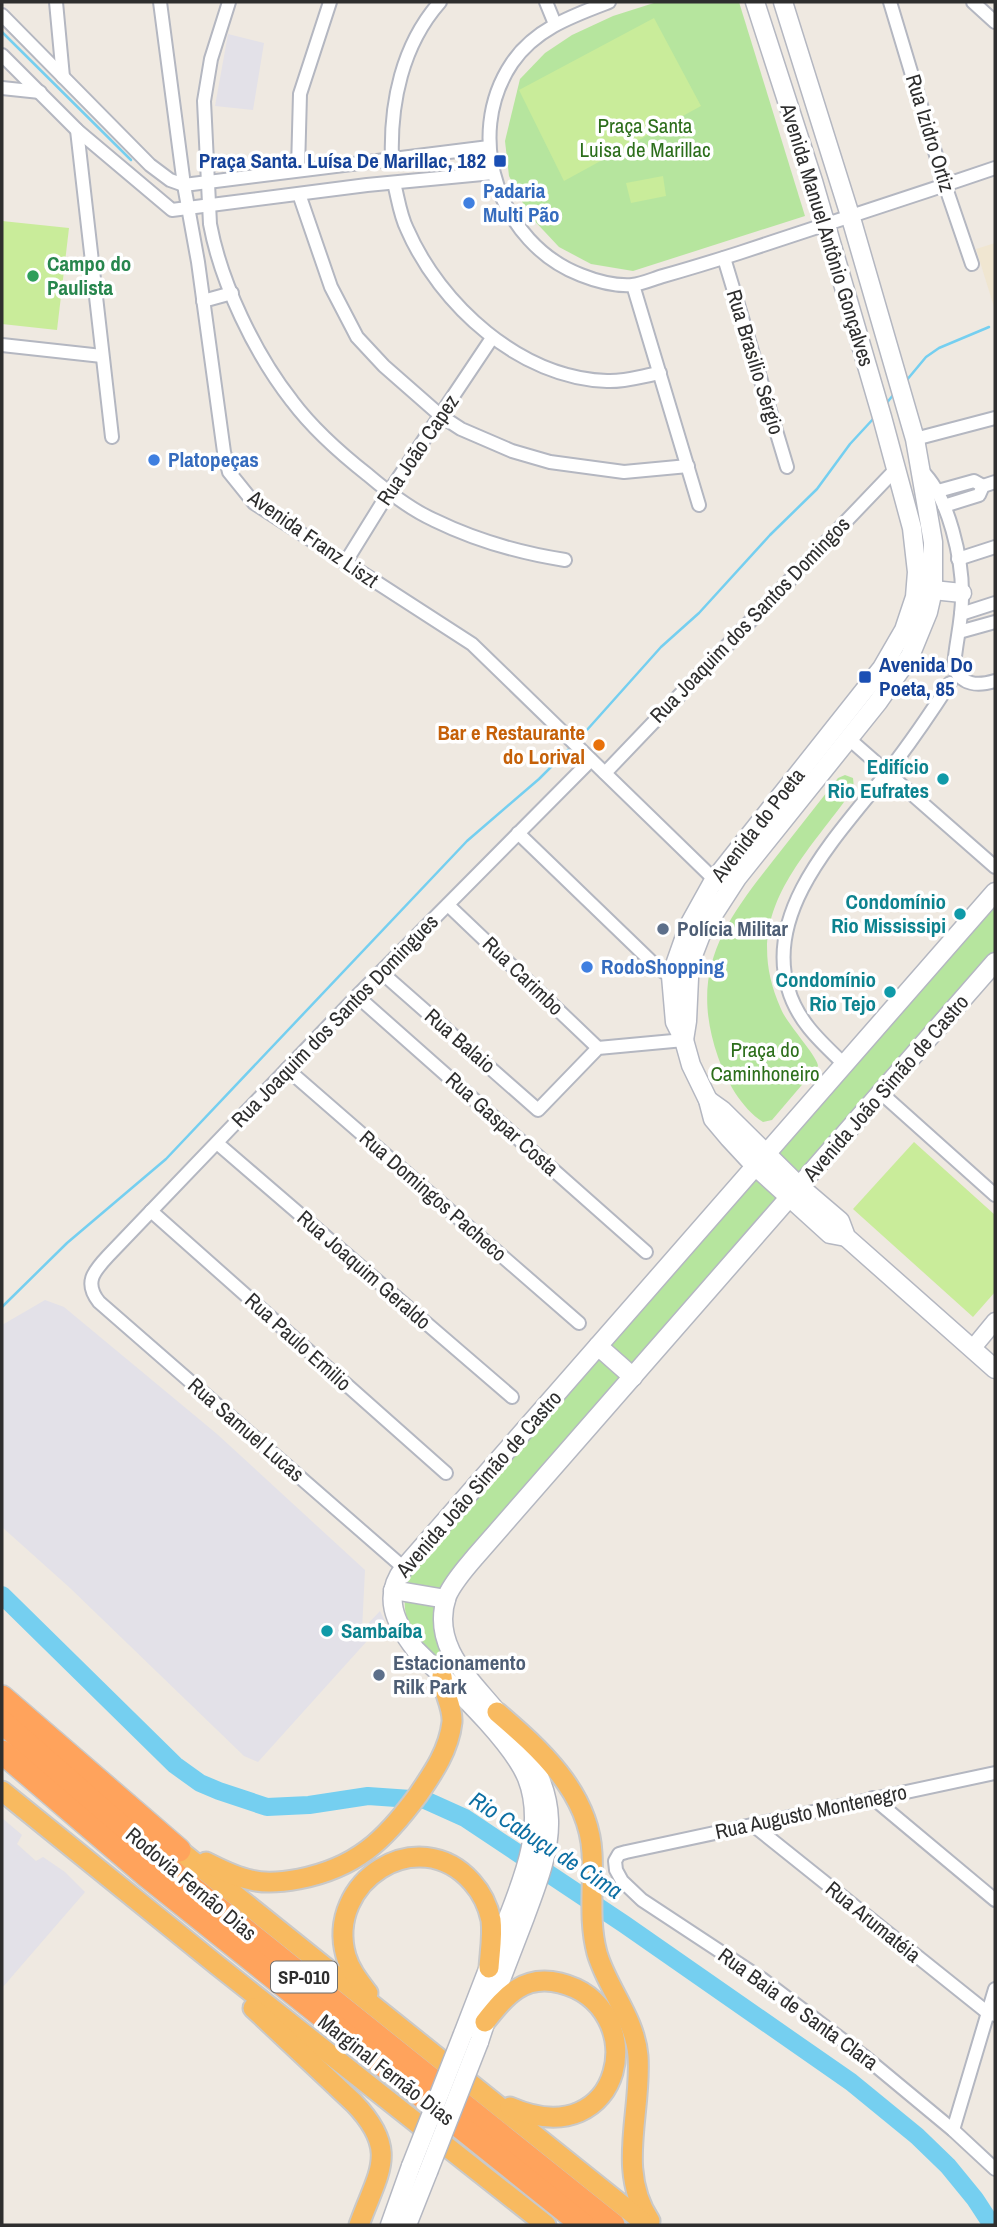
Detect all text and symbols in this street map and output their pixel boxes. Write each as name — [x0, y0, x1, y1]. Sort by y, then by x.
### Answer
street label: Rua Izidro Ortiz — [899, 70, 962, 196]
street label: Avenida Manuel Antônio Gonçalves — [773, 99, 881, 370]
park label: Praça Santa Luisa de Marillac — [579, 111, 711, 164]
place label: Praça Santa. Luísa De Marillac, 182 — [199, 146, 486, 175]
marker: Praça Santa. Luísa De Marillac, 182 — [492, 153, 508, 169]
place label: Padaria Multi Pão — [483, 176, 560, 229]
marker: Padaria Multi Pão — [461, 195, 477, 211]
place label: Campo do Paulista — [47, 249, 131, 302]
marker: Campo do Paulista — [25, 268, 41, 284]
street label: Rua Brasilio Sérgio — [720, 286, 791, 438]
street label: Rua João Capez — [370, 388, 466, 511]
place label: Platopeças — [168, 445, 259, 474]
marker: Platopeças — [146, 452, 162, 468]
street label: Avenida Franz Liszt — [242, 482, 384, 594]
street label: Rua Joaquim dos Santos Domingos — [643, 510, 856, 729]
place label: Avenida Do Poeta, 85 — [879, 650, 973, 703]
marker: Avenida Do Poeta, 85 — [857, 669, 873, 685]
place label: Bar e Restaurante do Lorival — [438, 718, 585, 771]
marker: Bar e Restaurante do Lorival — [591, 737, 607, 753]
place label: Edifício Rio Eufrates — [828, 752, 929, 805]
street label: Avenida do Poeta — [704, 762, 811, 888]
marker: Edifício Rio Eufrates — [935, 771, 951, 787]
place label: Condomínio Rio Mississipi — [831, 887, 946, 940]
marker: Condomínio Rio Mississipi — [952, 906, 968, 922]
street label: Rua Joaquim dos Santos Domingues — [225, 908, 444, 1134]
place label: Polícia Militar — [677, 914, 788, 943]
marker: Polícia Militar — [655, 921, 671, 937]
street label: Rua Carimbo — [476, 930, 570, 1022]
place label: RodoShopping — [601, 952, 725, 981]
marker: RodoShopping — [579, 959, 595, 975]
place label: Condomínio Rio Tejo — [776, 965, 876, 1018]
marker: Condomínio Rio Tejo — [882, 984, 898, 1000]
street label: Avenida João Simão de Castro — [796, 988, 975, 1188]
street label: Rua Balaio — [419, 1002, 502, 1080]
park label: Praça do Caminhoneiro — [710, 1035, 820, 1088]
street label: Rua Gaspar Costa — [440, 1065, 565, 1182]
street label: Rua Domingos Pacheco — [353, 1123, 513, 1268]
street label: Rua Joaquim Geraldo — [291, 1203, 437, 1336]
street label: Rua Paulo Emilio — [239, 1286, 358, 1397]
street label: Rua Samuel Lucas — [182, 1371, 311, 1488]
street label: Avenida João Simão de Castro — [389, 1384, 568, 1584]
place label: Sambaíba — [341, 1616, 423, 1645]
marker: Sambaíba — [319, 1623, 335, 1639]
place label: Estacionamento Rilk Park — [393, 1648, 526, 1701]
marker: Estacionamento Rilk Park — [371, 1667, 387, 1683]
street label: Rua Augusto Montenegro — [712, 1777, 909, 1846]
water label: Rio Cabuçu de Cima — [464, 1784, 629, 1906]
street label: Rodovia Fernão Dias — [120, 1820, 263, 1947]
street label: Rua Arumatéia — [820, 1874, 927, 1969]
street label: Rua Baia de Santa Clara — [712, 1941, 885, 2077]
road number: SP-010 — [271, 1962, 337, 1993]
street label: Marginal Fernão Dias — [312, 2007, 461, 2132]

